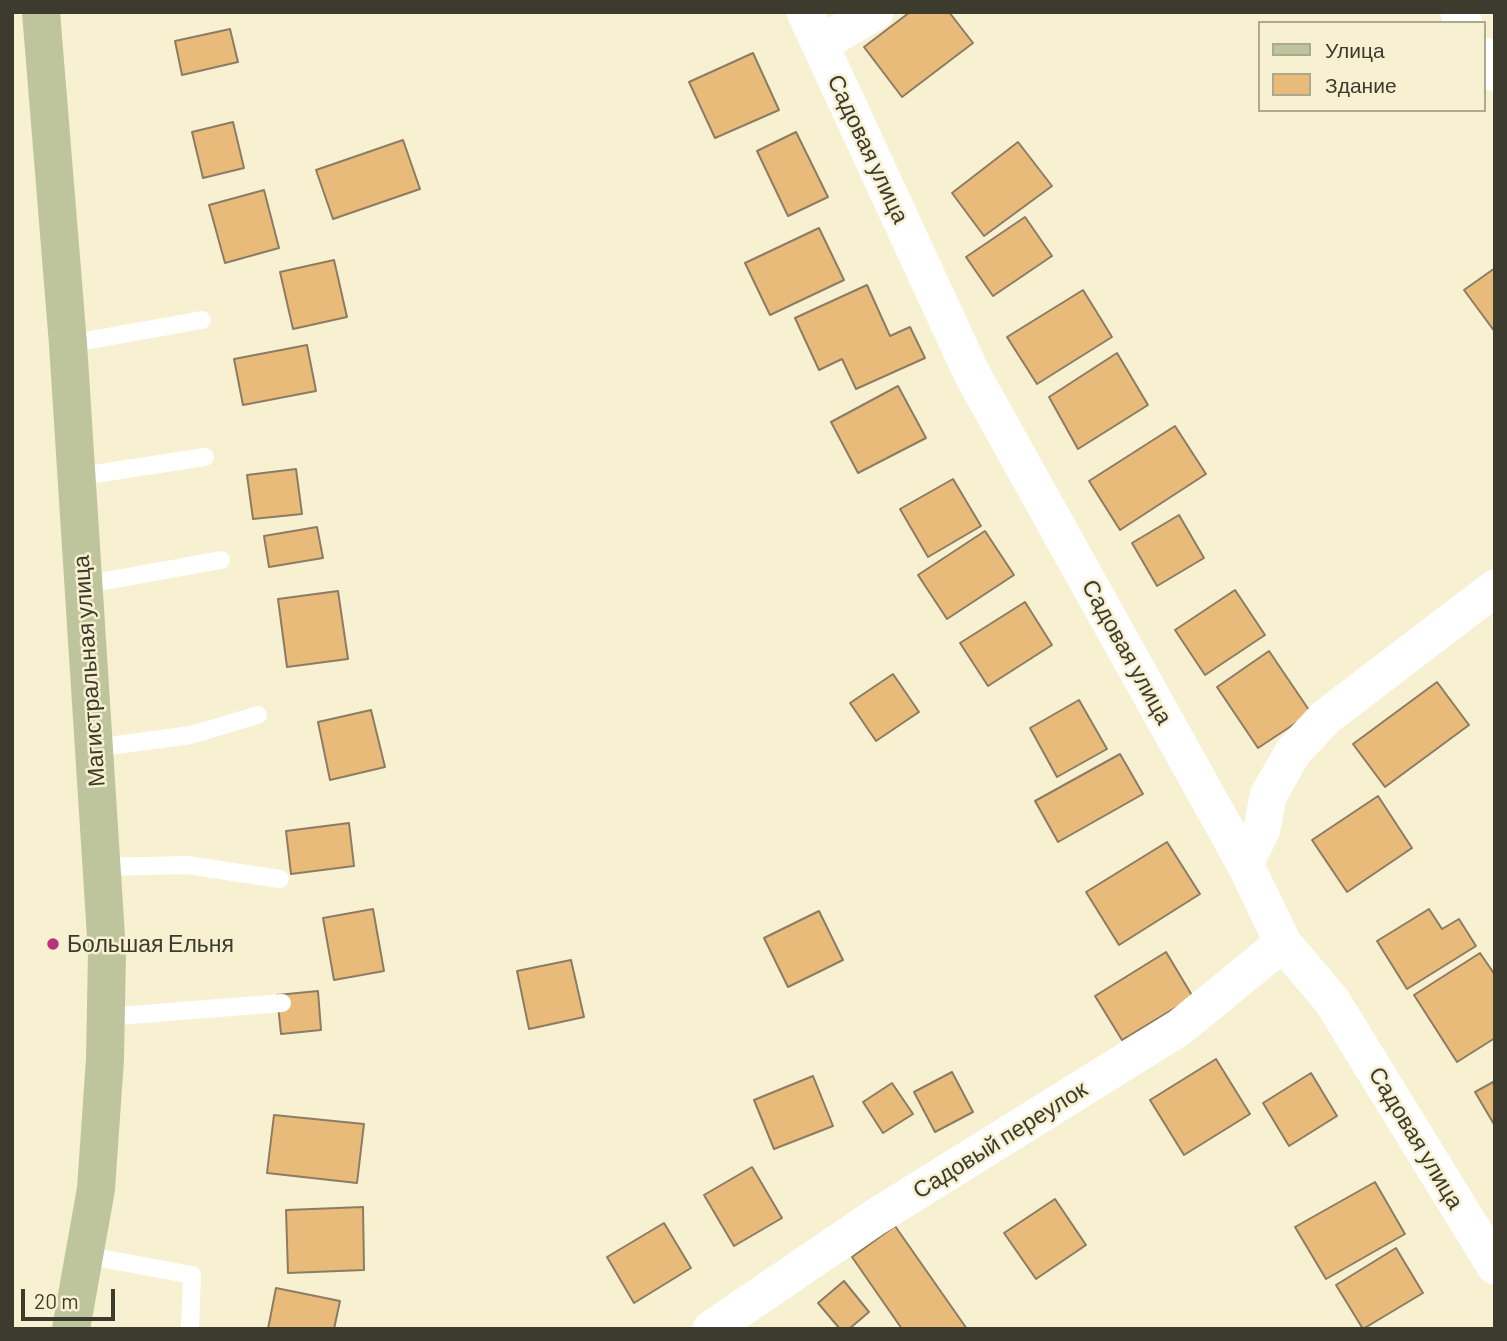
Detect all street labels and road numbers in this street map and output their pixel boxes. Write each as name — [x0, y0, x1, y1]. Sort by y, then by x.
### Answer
street label: Садовая улица — [821, 70, 915, 228]
street label: Магистральная улица — [67, 554, 111, 788]
street label: Садовая улица — [1076, 575, 1178, 729]
street label: Садовая улица — [1363, 1062, 1469, 1214]
street label: Садовый переулок — [908, 1075, 1092, 1205]

